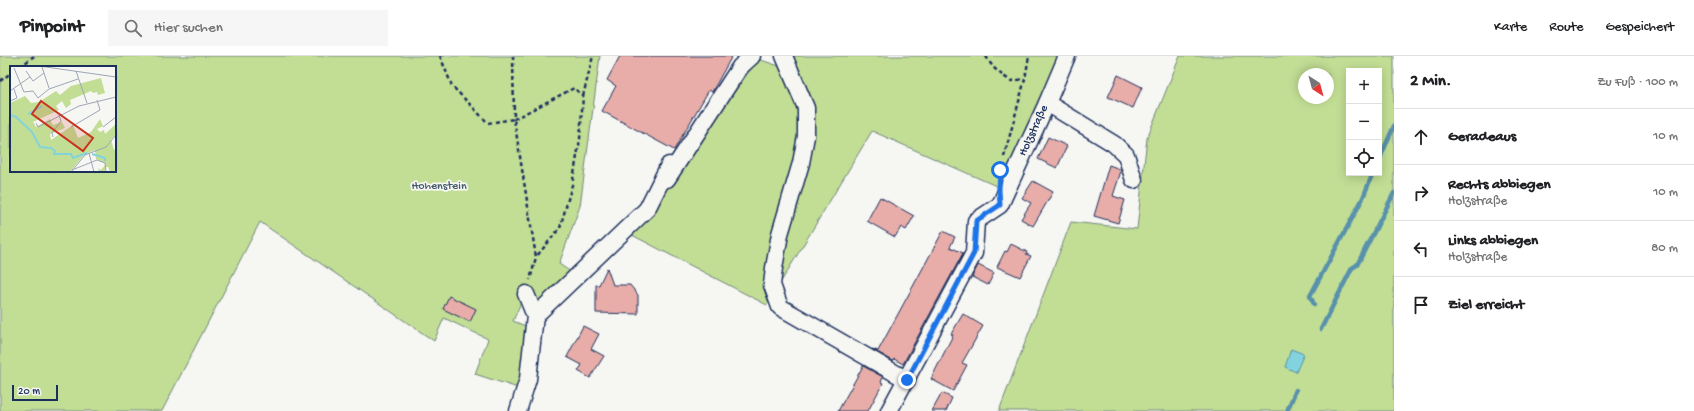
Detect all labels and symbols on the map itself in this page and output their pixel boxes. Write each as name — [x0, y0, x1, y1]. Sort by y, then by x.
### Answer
inset map — [10, 66, 116, 172]
north arrow — [1298, 68, 1334, 104]
street label: Holzstraße — [1016, 102, 1052, 159]
route start — [991, 161, 1009, 179]
park label: Hohenstein — [411, 180, 467, 194]
route end — [898, 371, 916, 389]
scale bar — [12, 383, 58, 402]

